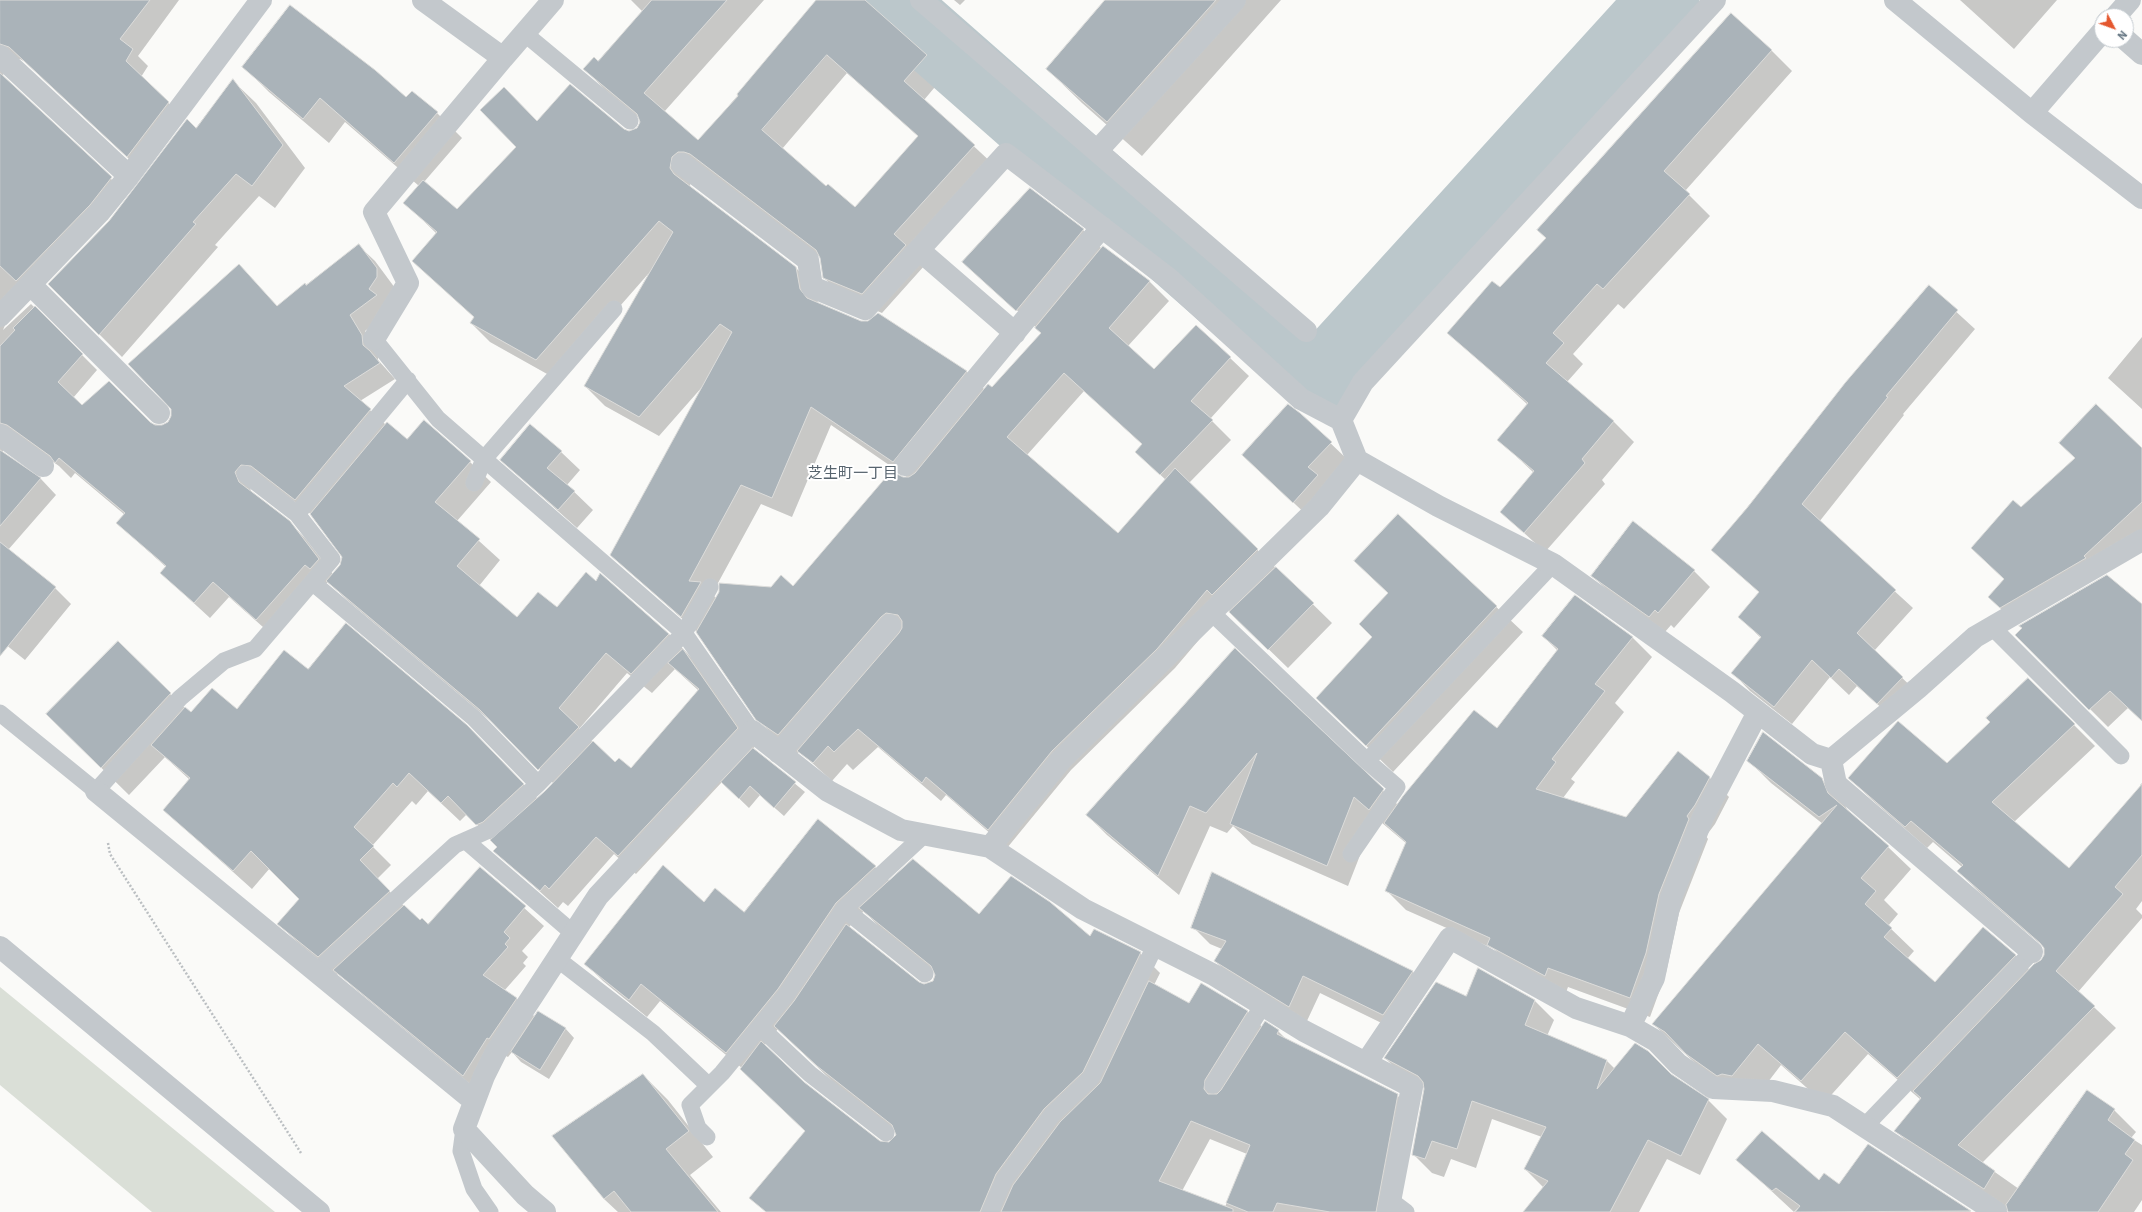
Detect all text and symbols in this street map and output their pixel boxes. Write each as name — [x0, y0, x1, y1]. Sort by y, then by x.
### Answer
north arrow — [2094, 8, 2134, 48]
text: N — [2114, 28, 2130, 43]
district label: 芝生町一丁目 — [808, 465, 898, 483]

